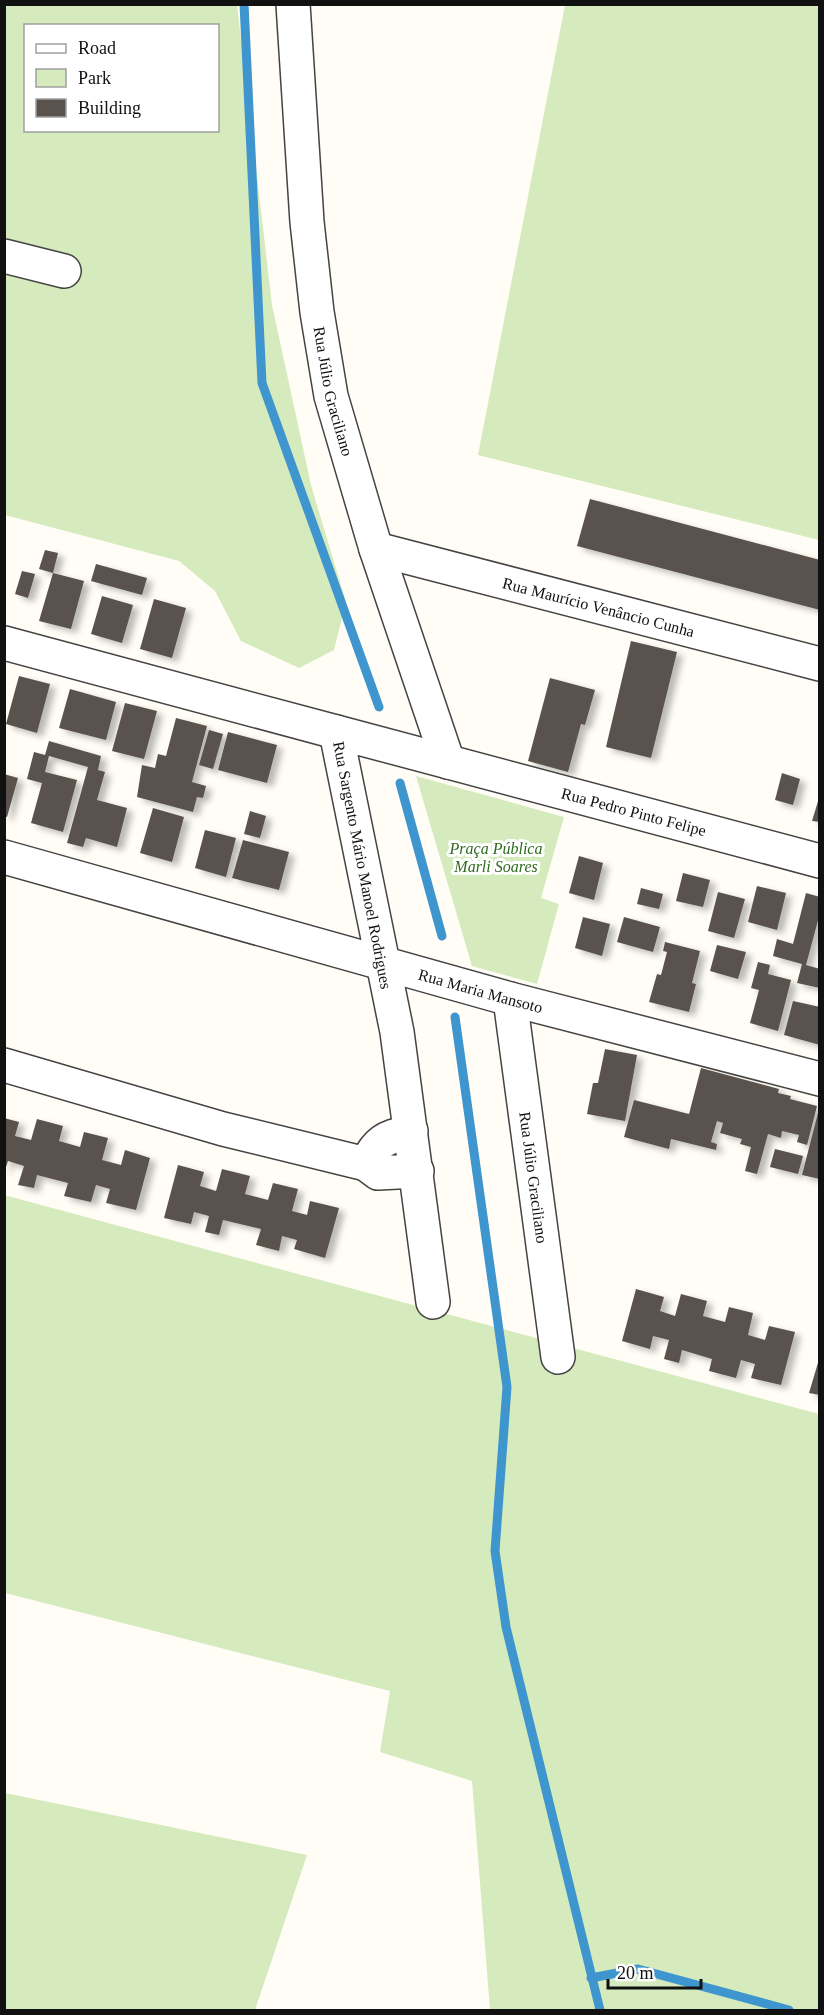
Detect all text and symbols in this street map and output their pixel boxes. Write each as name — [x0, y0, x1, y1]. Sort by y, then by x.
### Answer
legend — [24, 24, 219, 132]
text: Road — [78, 38, 116, 58]
text: Park — [78, 68, 111, 88]
text: Building — [78, 98, 141, 118]
street label: Rua Júlio Graciliano — [311, 325, 356, 458]
street label: Rua Maurício Venâncio Cunha — [501, 574, 696, 640]
street label: Rua Sargento Mário Manoel Rodrigues — [329, 740, 395, 991]
street label: Rua Pedro Pinto Felipe — [560, 784, 708, 839]
park label: Praça Pública Marli Soares — [449, 840, 542, 875]
street label: Rua Maria Mansoto — [417, 966, 544, 1016]
street label: Rua Júlio Graciliano — [516, 1111, 551, 1244]
scale bar — [608, 1952, 701, 1990]
text: 20 m — [617, 1963, 654, 1983]

